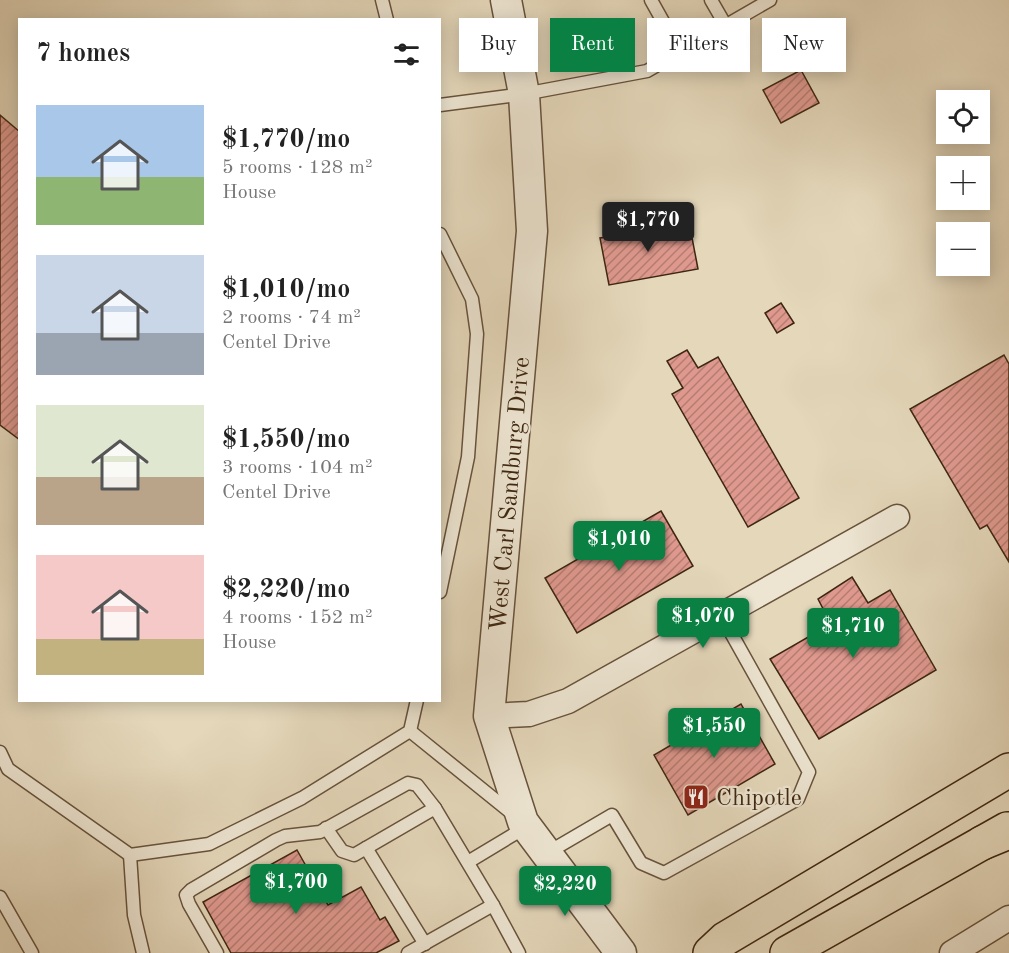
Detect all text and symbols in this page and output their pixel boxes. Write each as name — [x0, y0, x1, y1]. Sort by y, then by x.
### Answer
chip: Buy — [459, 18, 538, 72]
chip: Rent — [550, 18, 635, 72]
chip: Filters — [647, 18, 750, 72]
chip: New — [762, 18, 846, 72]
icon: filters — [390, 38, 423, 71]
text: 7 homes — [36, 41, 130, 67]
map controls — [936, 90, 990, 276]
button: locate — [936, 90, 990, 144]
text: $1,770/mo — [222, 127, 350, 153]
icon: home — [84, 129, 156, 201]
button: + — [936, 156, 990, 210]
text: 5 rooms · 128 m² — [222, 158, 372, 178]
text: House — [222, 183, 276, 203]
pin: $1,770 — [599, 202, 697, 253]
text: $1,770 — [616, 211, 680, 231]
button: − — [936, 222, 990, 276]
text: $1,010/mo — [222, 277, 350, 303]
icon: home — [84, 279, 156, 351]
text: 2 rooms · 74 m² — [222, 308, 361, 328]
text: Centel Drive — [222, 333, 331, 353]
street label: West Carl Sandburg Drive — [487, 356, 535, 632]
text: $1,550/mo — [222, 427, 350, 453]
icon: home — [84, 429, 156, 501]
text: 3 rooms · 104 m² — [222, 458, 372, 478]
text: Centel Drive — [222, 483, 331, 503]
pin: $1,010 — [570, 521, 668, 572]
text: $1,010 — [587, 530, 651, 550]
text: $2,220/mo — [222, 577, 350, 603]
icon: home — [84, 579, 156, 651]
pin: $1,070 — [654, 598, 752, 649]
text: $1,070 — [671, 607, 735, 627]
text: 4 rooms · 152 m² — [222, 608, 372, 628]
pin: $1,710 — [804, 608, 902, 659]
text: $1,710 — [821, 617, 885, 637]
text: House — [222, 633, 276, 653]
pin: $1,550 — [665, 708, 763, 759]
text: $1,550 — [682, 717, 746, 737]
restaurant icon: Chipotle — [681, 782, 711, 812]
place label: Chipotle — [716, 787, 802, 811]
pin: $1,700 — [247, 864, 345, 915]
pin: $2,220 — [516, 866, 614, 917]
text: $1,700 — [264, 873, 328, 893]
text: $2,220 — [533, 875, 597, 895]

